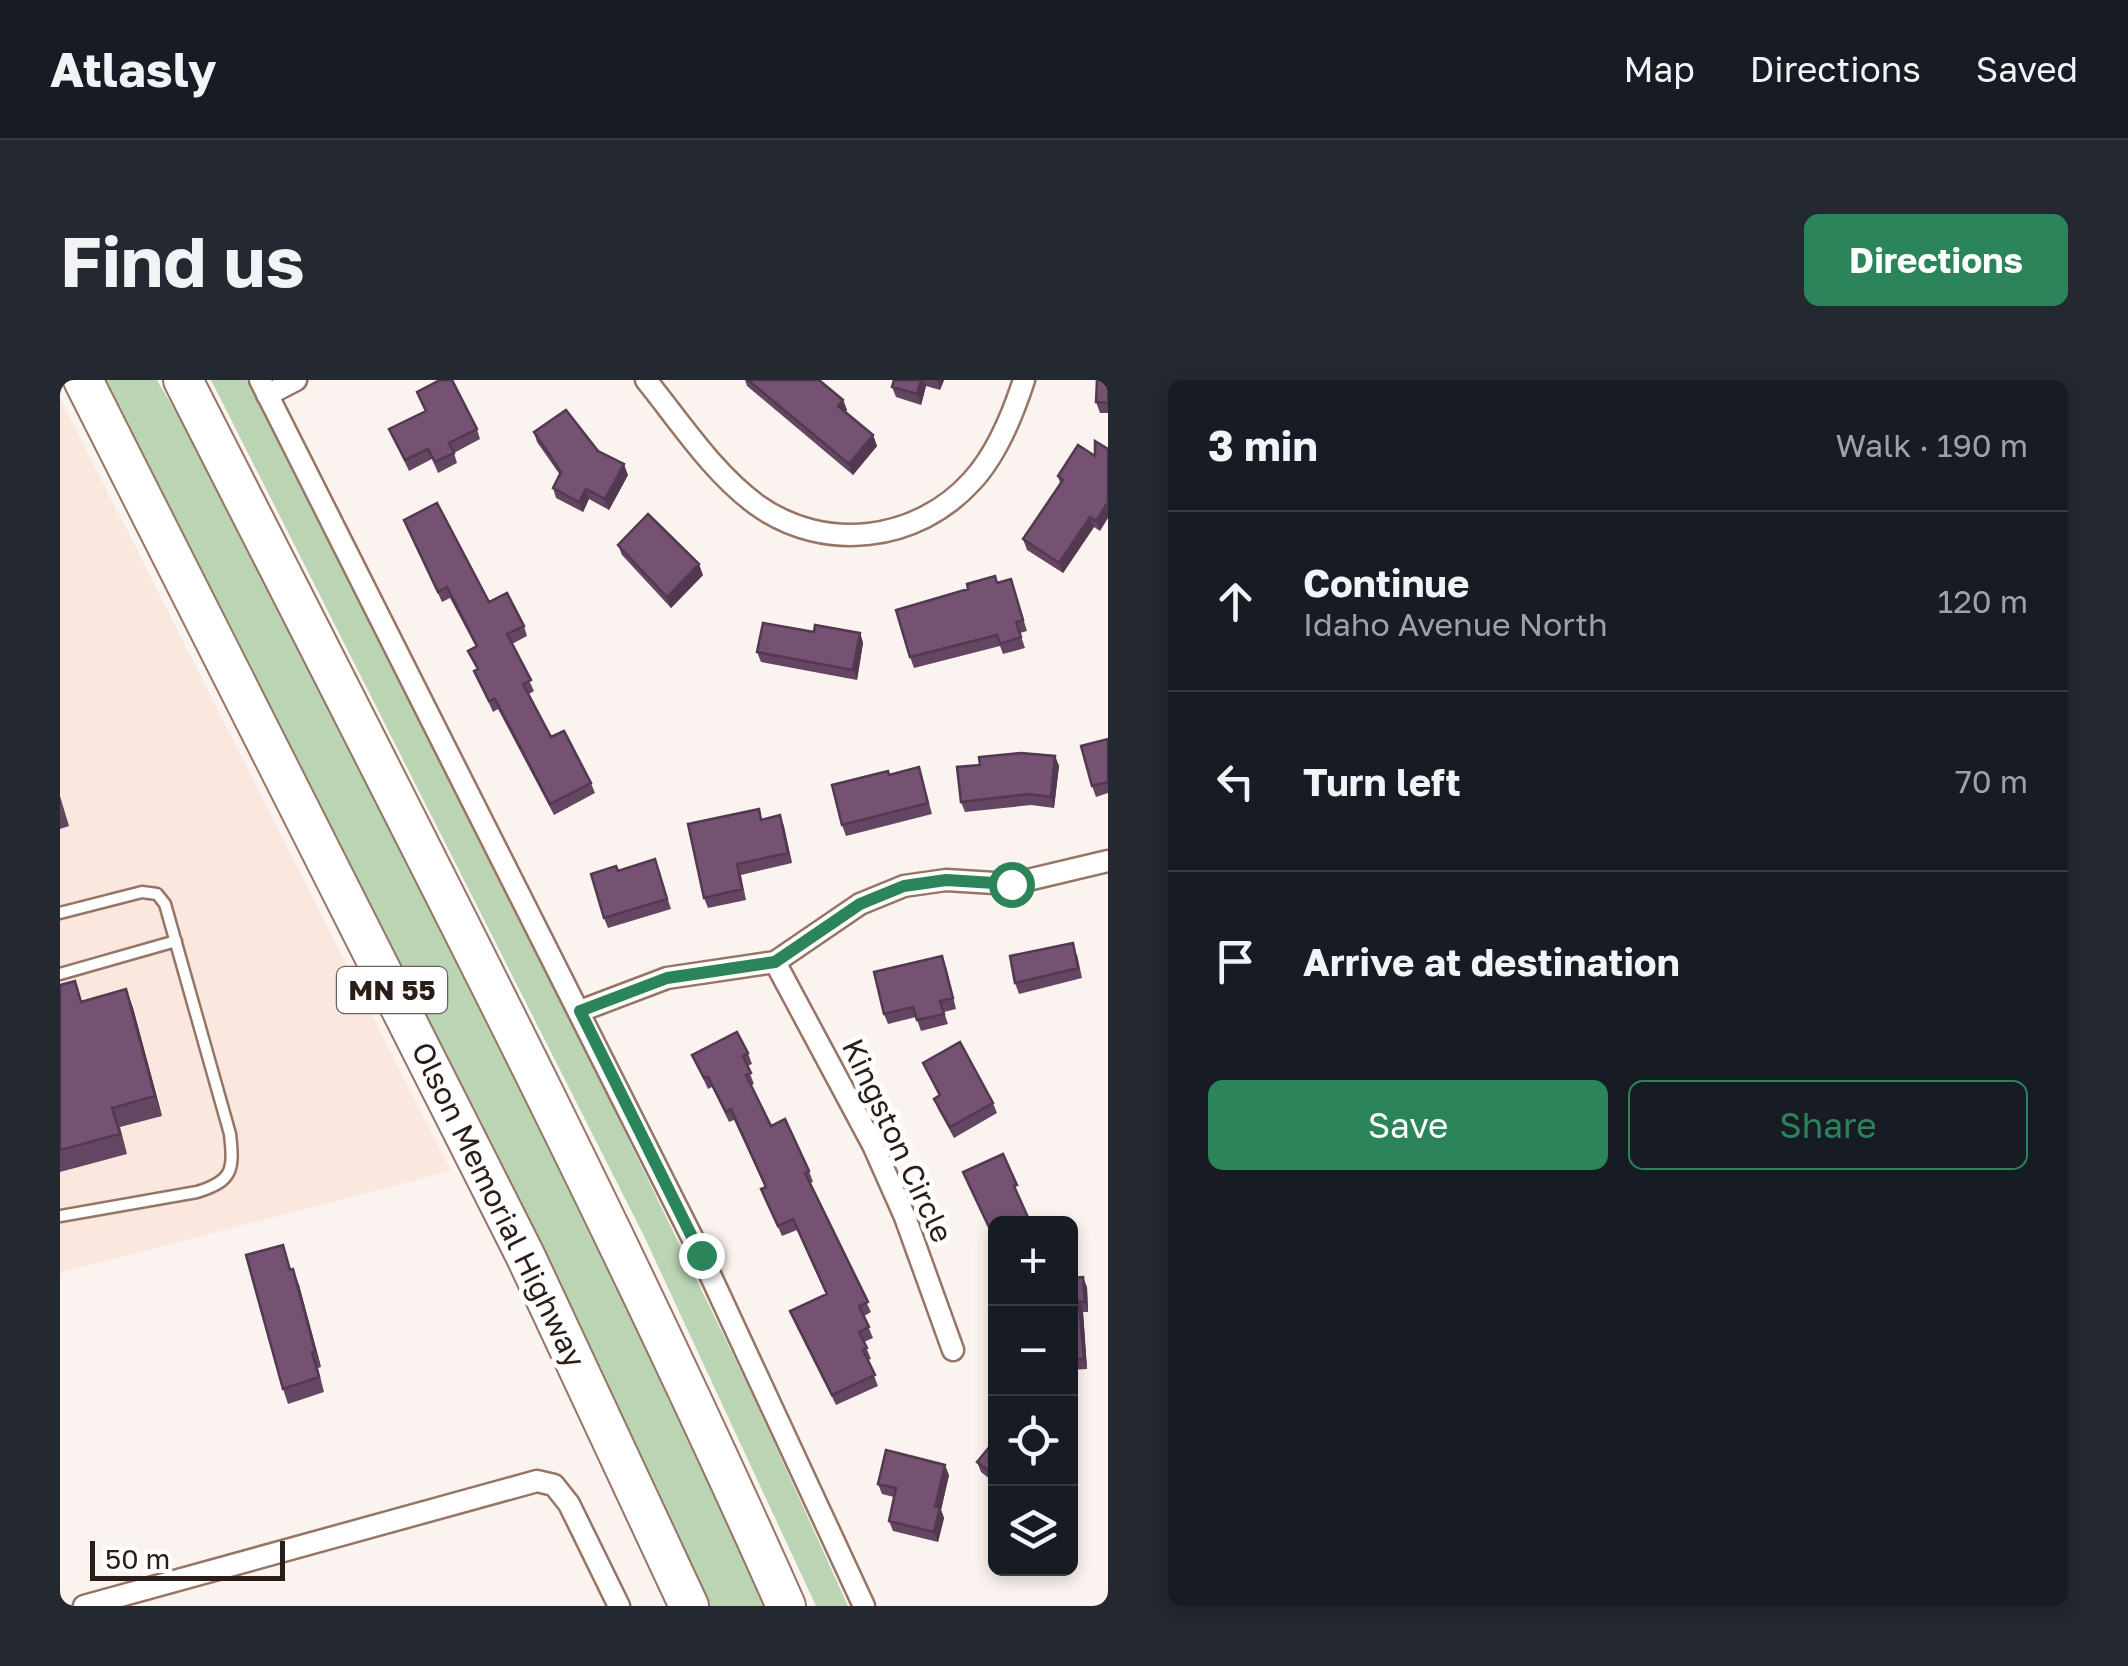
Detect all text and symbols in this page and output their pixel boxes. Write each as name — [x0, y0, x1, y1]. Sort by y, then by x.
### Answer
text: Atlasly — [50, 40, 217, 98]
text: Map — [1623, 48, 1695, 90]
text: Directions — [1750, 48, 1921, 90]
text: Saved — [1976, 48, 2078, 90]
button: Directions — [1804, 214, 2068, 306]
text: Find us — [60, 218, 305, 302]
text: 3 min — [1208, 420, 1318, 470]
text: Walk · 190 m — [1836, 426, 2028, 464]
text: Continue — [1303, 560, 1469, 605]
icon: ahead — [1208, 574, 1263, 629]
text: 120 m — [1938, 582, 2028, 620]
text: Idaho Avenue North — [1303, 605, 1608, 643]
icon: left — [1208, 754, 1263, 809]
text: Turn left — [1303, 759, 1461, 804]
text: 70 m — [1955, 762, 2028, 800]
route start — [989, 862, 1035, 908]
icon: arrive — [1208, 934, 1263, 989]
text: Arrive at destination — [1303, 939, 1680, 984]
road number: MN 55 — [337, 967, 447, 1013]
street label: Kingston Circle — [835, 1033, 961, 1248]
street label: Olson Memorial Highway — [404, 1036, 594, 1373]
button: Save — [1208, 1080, 1608, 1170]
button: Share — [1628, 1080, 2028, 1170]
map controls — [988, 1216, 1078, 1576]
button: + — [988, 1216, 1078, 1306]
route end — [679, 1233, 725, 1279]
button: − — [988, 1306, 1078, 1396]
button: locate — [988, 1396, 1078, 1486]
button: layers — [988, 1486, 1078, 1576]
scale bar — [90, 1536, 285, 1580]
text: 50 m — [105, 1542, 170, 1575]

